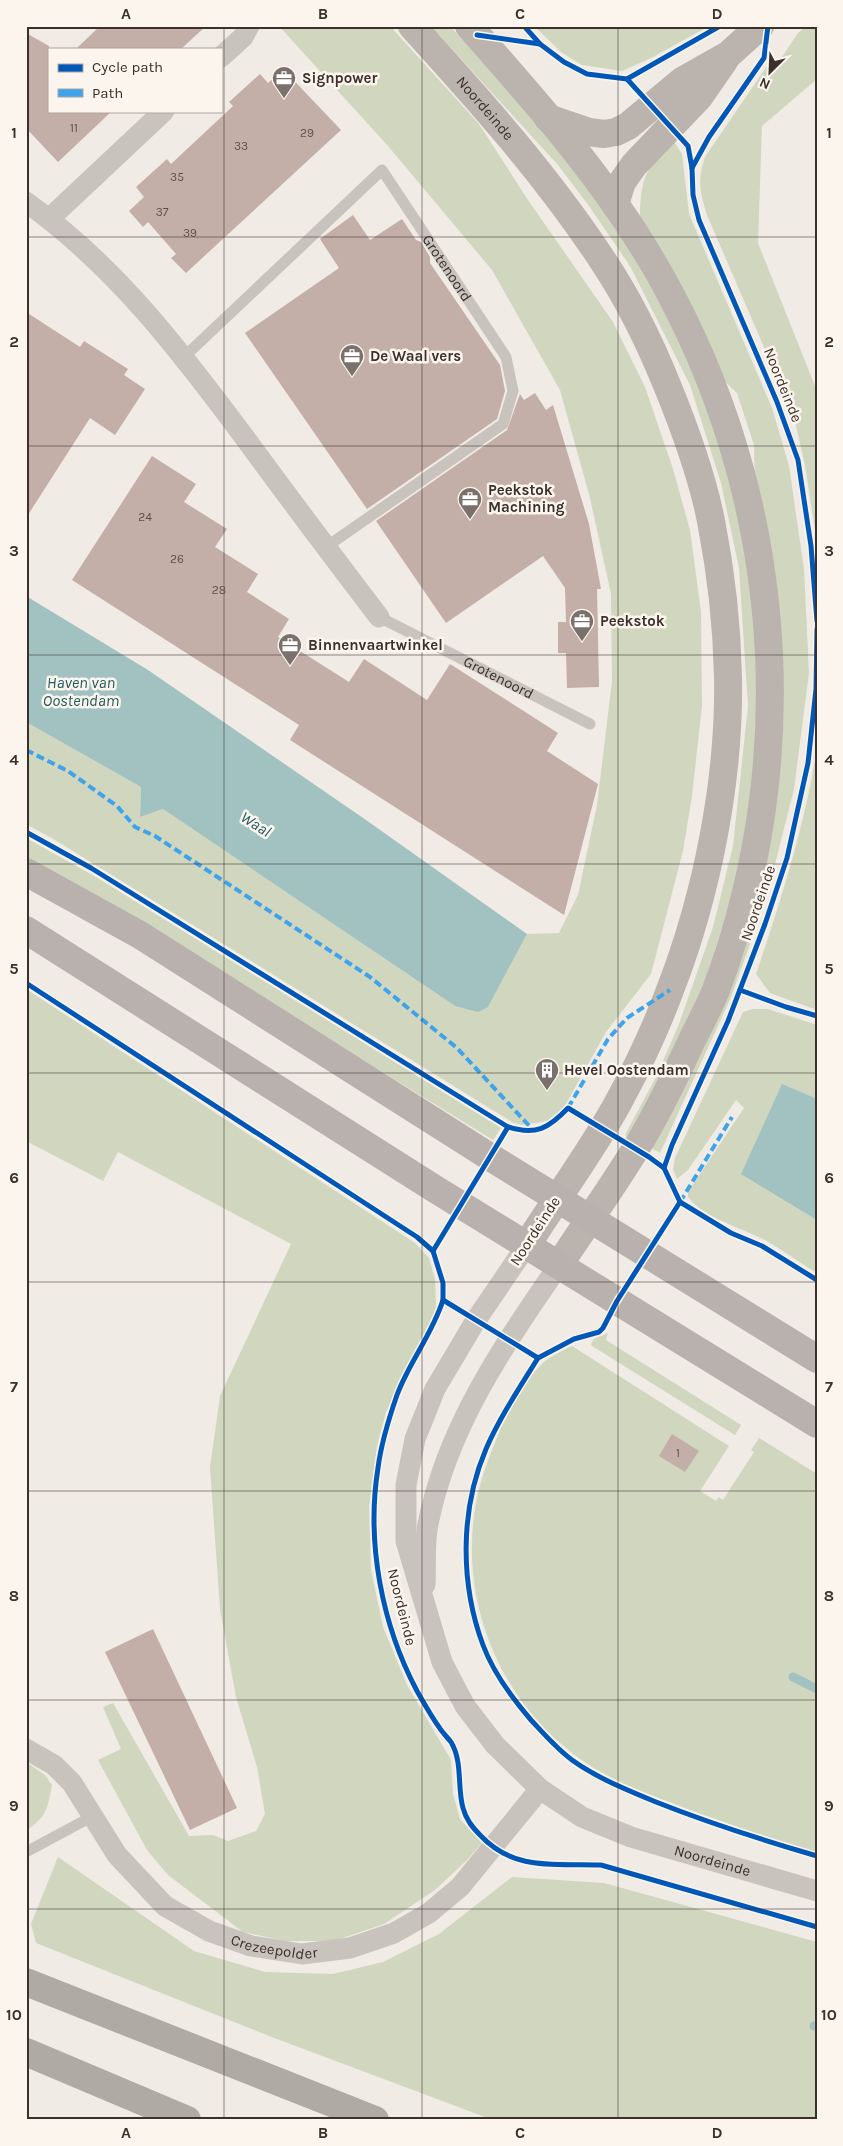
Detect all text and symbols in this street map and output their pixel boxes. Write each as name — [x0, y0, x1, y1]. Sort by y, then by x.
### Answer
text: A — [121, 4, 131, 23]
text: B — [318, 4, 328, 23]
text: C — [515, 4, 525, 23]
text: D — [712, 4, 723, 23]
legend — [48, 48, 222, 112]
north arrow — [746, 48, 796, 98]
text: Cycle path — [92, 58, 163, 76]
office icon: Signpower — [271, 65, 297, 99]
place label: Signpower — [302, 69, 378, 87]
street label: Noordeinde — [452, 72, 518, 144]
text: N — [757, 74, 773, 93]
text: Path — [92, 84, 123, 102]
house number: 11 — [70, 121, 78, 135]
text: 1 — [11, 123, 17, 142]
text: 1 — [826, 123, 832, 142]
house number: 29 — [300, 126, 314, 140]
house number: 33 — [234, 139, 248, 153]
house number: 35 — [170, 170, 184, 184]
house number: 37 — [156, 205, 169, 219]
house number: 39 — [183, 226, 197, 240]
street label: Grotenoord — [418, 231, 476, 305]
text: 2 — [9, 332, 19, 351]
text: 2 — [824, 332, 834, 351]
office icon: De Waal vers — [339, 343, 365, 377]
street label: Noordeinde — [760, 345, 806, 425]
place label: De Waal vers — [370, 347, 461, 365]
place label: Peekstok Machining — [488, 481, 565, 516]
office icon: Peekstok Machining — [457, 486, 483, 520]
house number: 24 — [138, 510, 152, 524]
text: 3 — [9, 541, 19, 560]
text: 3 — [824, 541, 834, 560]
house number: 26 — [170, 552, 184, 566]
house number: 28 — [212, 583, 226, 597]
office icon: Peekstok — [569, 608, 595, 642]
place label: Peekstok — [600, 612, 665, 630]
office icon: Binnenvaartwinkel — [277, 632, 303, 666]
place label: Binnenvaartwinkel — [308, 636, 443, 654]
street label: Grotenoord — [460, 652, 537, 703]
water label: Haven van Oostendam — [43, 673, 119, 710]
text: 4 — [9, 750, 19, 769]
text: 4 — [824, 750, 834, 769]
water label: Waal — [237, 807, 275, 841]
street label: Noordeinde — [737, 863, 779, 943]
text: 5 — [9, 959, 19, 978]
text: 5 — [824, 959, 834, 978]
building icon: Hevel Oostendam — [534, 1057, 560, 1091]
place label: Hevel Oostendam — [564, 1061, 689, 1079]
text: 6 — [9, 1168, 19, 1187]
text: 6 — [824, 1168, 834, 1187]
street label: Noordeinde — [506, 1193, 564, 1269]
text: 7 — [10, 1377, 18, 1396]
text: 7 — [825, 1377, 833, 1396]
house number: 1 — [676, 1446, 680, 1460]
street label: Noordeinde — [384, 1567, 420, 1647]
text: 8 — [9, 1586, 19, 1605]
text: 8 — [824, 1586, 834, 1605]
text: 9 — [9, 1796, 19, 1815]
text: 9 — [824, 1796, 834, 1815]
street label: Noordeinde — [672, 1841, 753, 1880]
street label: Crezeepolder — [228, 1930, 319, 1963]
text: 10 — [6, 2005, 22, 2024]
text: 10 — [821, 2005, 837, 2024]
text: A — [121, 2123, 131, 2142]
text: B — [318, 2123, 328, 2142]
text: C — [515, 2123, 525, 2142]
text: D — [712, 2123, 723, 2142]

